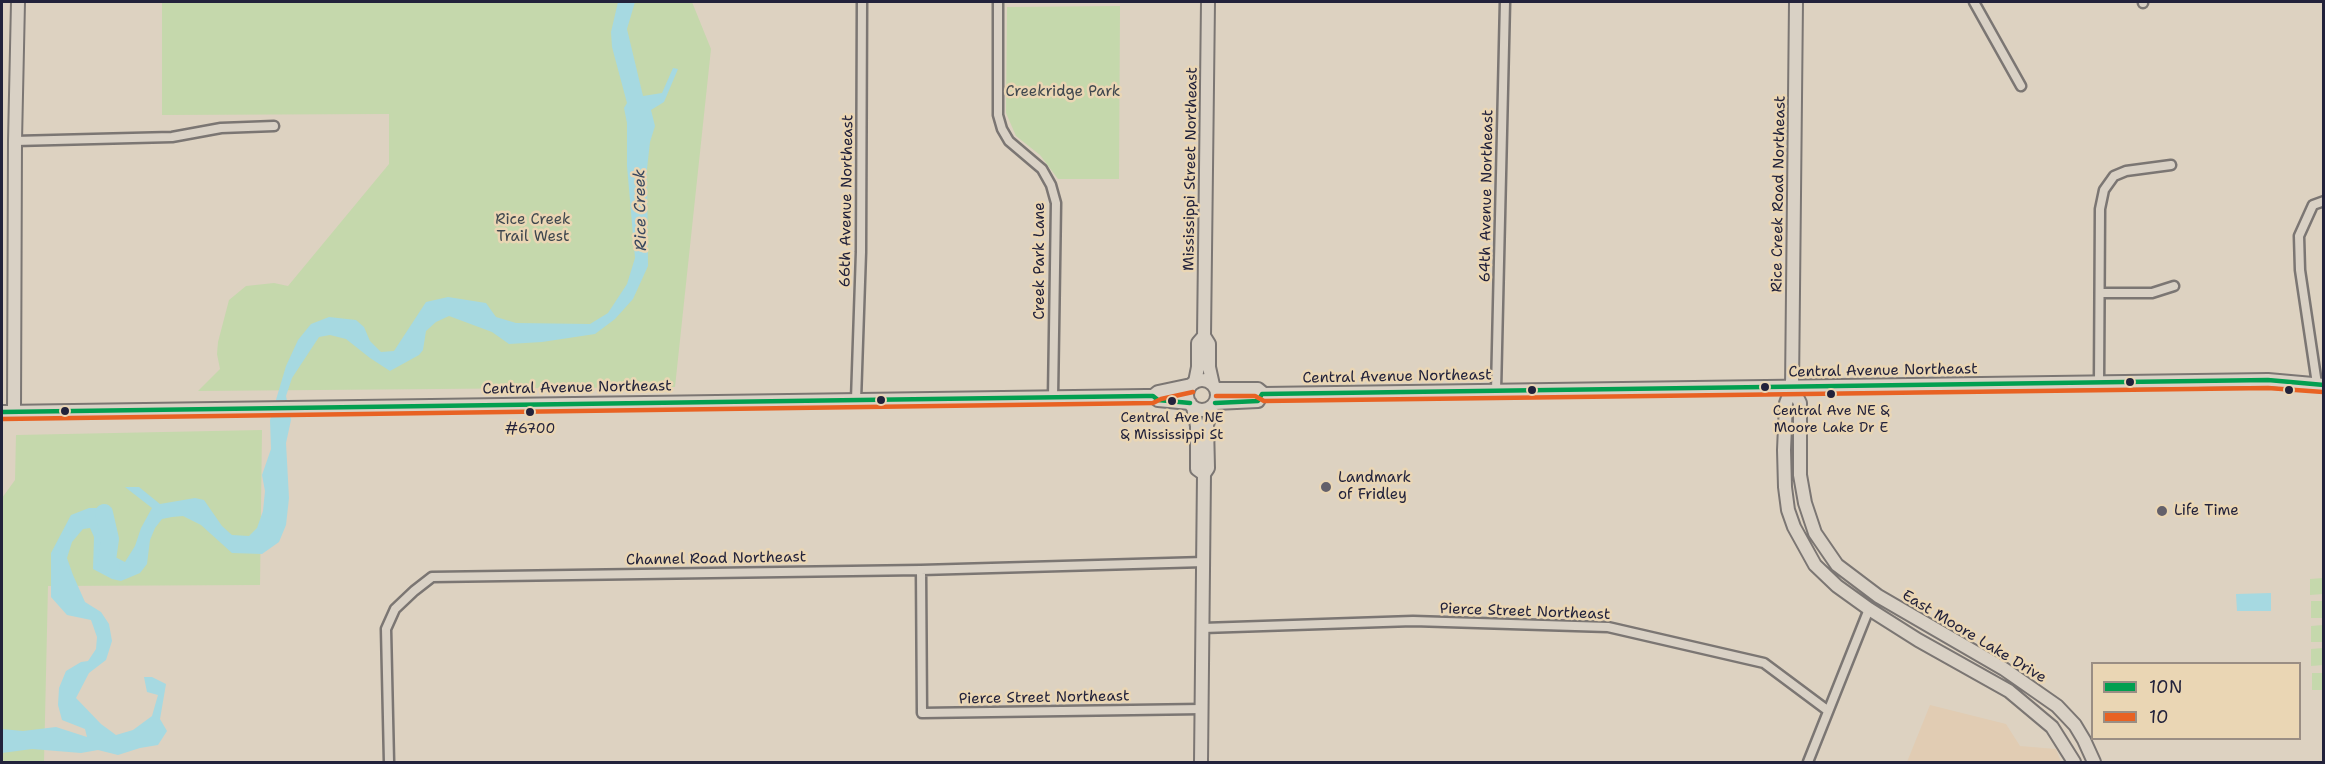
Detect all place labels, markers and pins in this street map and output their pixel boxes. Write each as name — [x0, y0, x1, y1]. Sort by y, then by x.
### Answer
unlabelled marker — [2124, 376, 2136, 388]
unlabelled marker — [1759, 381, 1771, 393]
unlabelled marker — [1526, 384, 1538, 396]
unlabelled marker — [2283, 384, 2295, 396]
marker: Central Ave NE & Moore Lake Dr E — [1825, 388, 1837, 400]
unlabelled marker — [875, 394, 887, 406]
marker: Central Ave NE & Mississippi St — [1166, 395, 1178, 407]
place label: Central Ave NE & Moore Lake Dr E — [1773, 403, 1889, 436]
unlabelled marker — [59, 405, 71, 417]
marker: #6700 — [524, 406, 536, 418]
place label: Central Ave NE & Mississippi St — [1120, 410, 1224, 442]
place label: #6700 — [505, 421, 555, 437]
place label: Landmark of Fridley — [1338, 469, 1411, 504]
marker: Landmark of Fridley — [1319, 480, 1333, 494]
place label: Life Time — [2174, 502, 2239, 520]
marker: Life Time — [2155, 504, 2169, 518]

